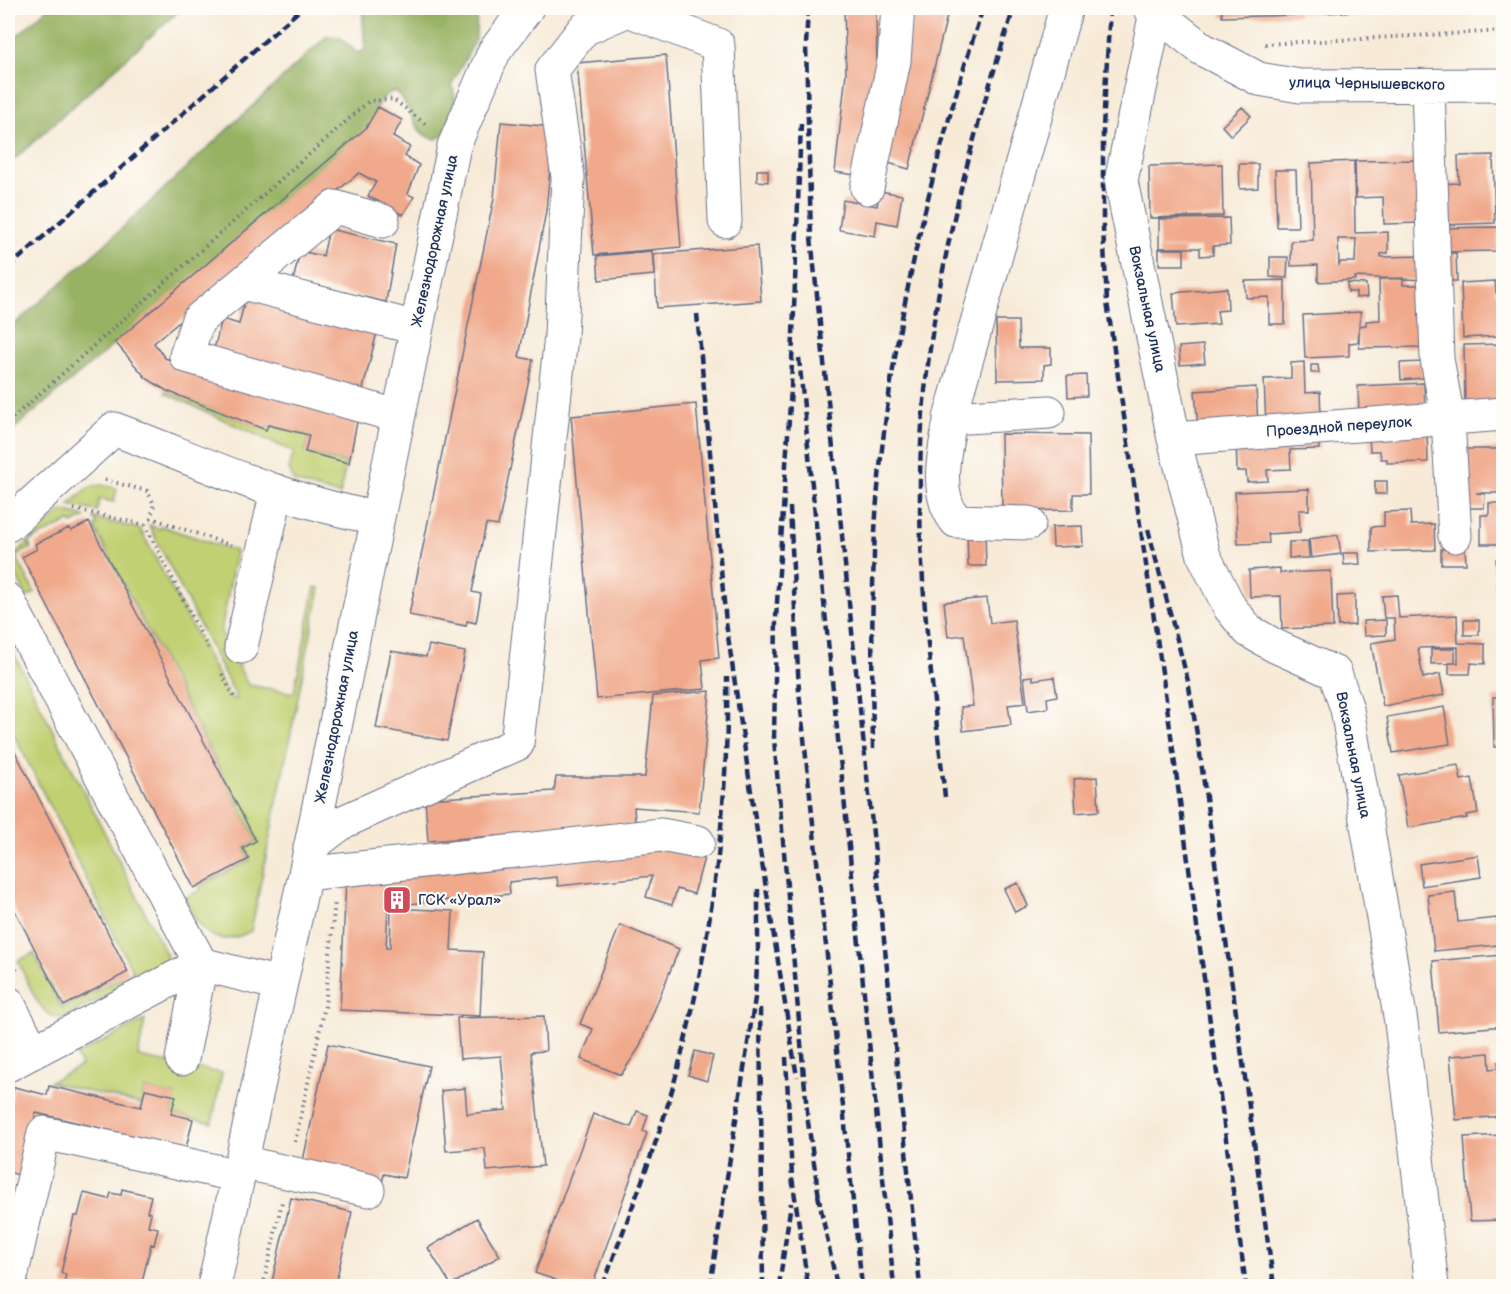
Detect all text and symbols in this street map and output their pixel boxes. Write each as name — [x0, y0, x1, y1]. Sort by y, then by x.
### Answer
street label: улица Чернышевского — [1289, 73, 1445, 95]
street label: Железнодорожная улица — [407, 153, 463, 329]
street label: Вокзальная улица — [1124, 244, 1170, 374]
street label: Проездной переулок — [1265, 412, 1413, 442]
street label: Железнодорожная улица — [311, 629, 363, 805]
street label: Вокзальная улица — [1331, 690, 1375, 820]
building icon: ГСК «Урал» — [381, 884, 413, 916]
place label: ГСК «Урал» — [418, 891, 501, 910]

